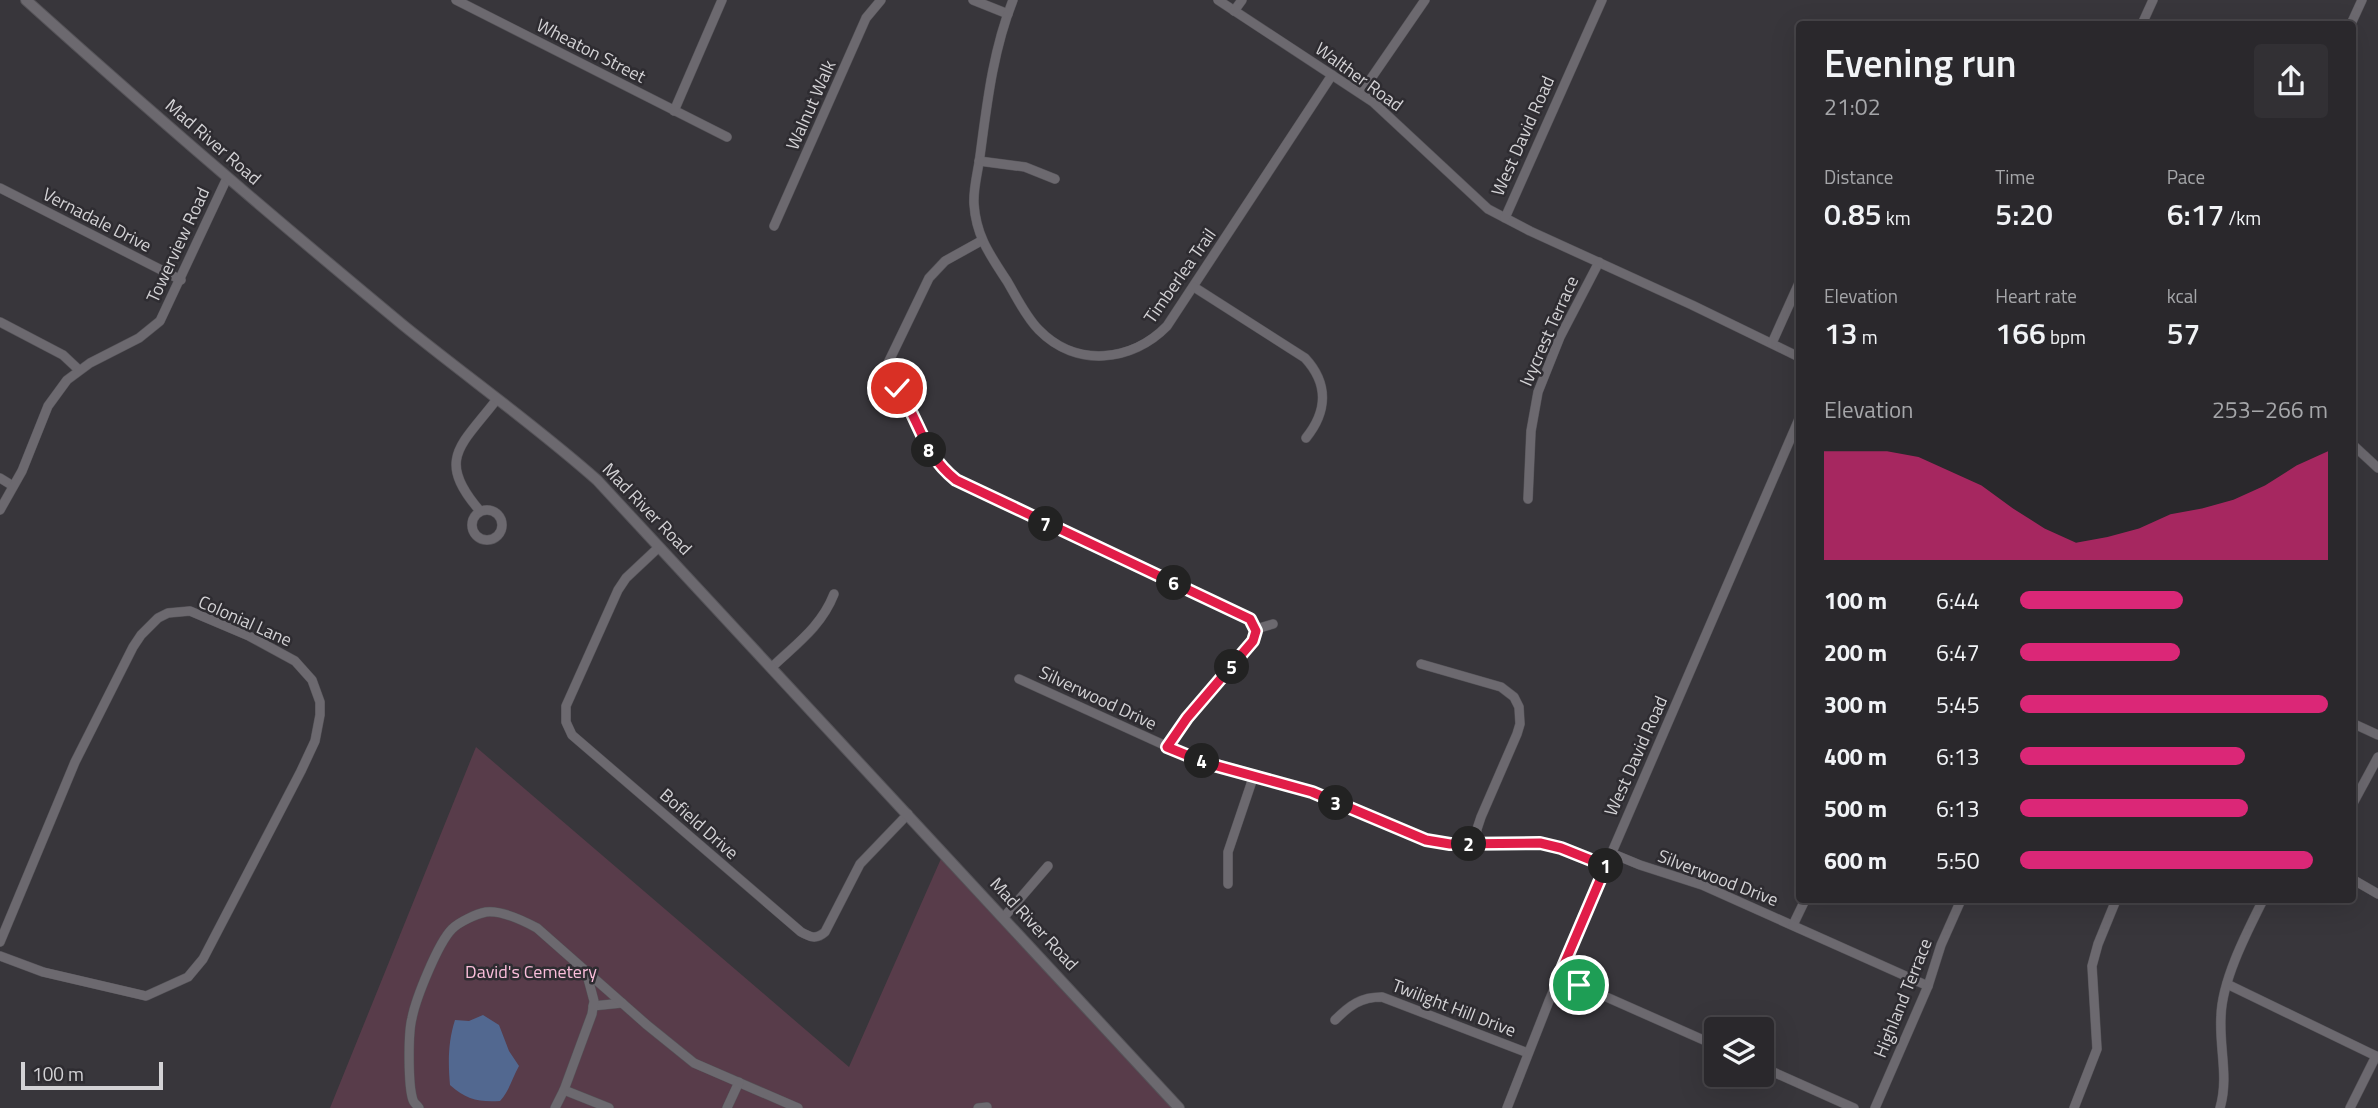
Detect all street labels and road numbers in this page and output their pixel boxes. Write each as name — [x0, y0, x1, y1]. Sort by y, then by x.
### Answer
street label: Wheaton Street — [532, 11, 651, 90]
street label: Walther Road — [1310, 35, 1409, 118]
street label: Walnut Walk — [779, 55, 843, 154]
street label: West David Road — [1484, 71, 1561, 200]
street label: Mad River Road — [159, 92, 267, 191]
street label: Vernadale Drive — [38, 181, 156, 259]
street label: Towerview Road — [139, 183, 216, 307]
street label: Timberlea Trail — [1137, 223, 1222, 329]
street label: Ivycrest Terrace — [1512, 271, 1585, 390]
street label: Mad River Road — [596, 456, 699, 561]
street label: Colonial Lane — [194, 588, 296, 653]
street label: Silverwood Drive — [1035, 658, 1162, 737]
street label: West David Road — [1597, 691, 1674, 820]
street label: Bofield Drive — [654, 782, 745, 865]
street label: Silverwood Drive — [1654, 842, 1782, 913]
street label: Mad River Road — [984, 871, 1085, 977]
street label: Highland Terrace — [1866, 934, 1939, 1062]
street label: Twilight Hill Drive — [1388, 971, 1520, 1044]

